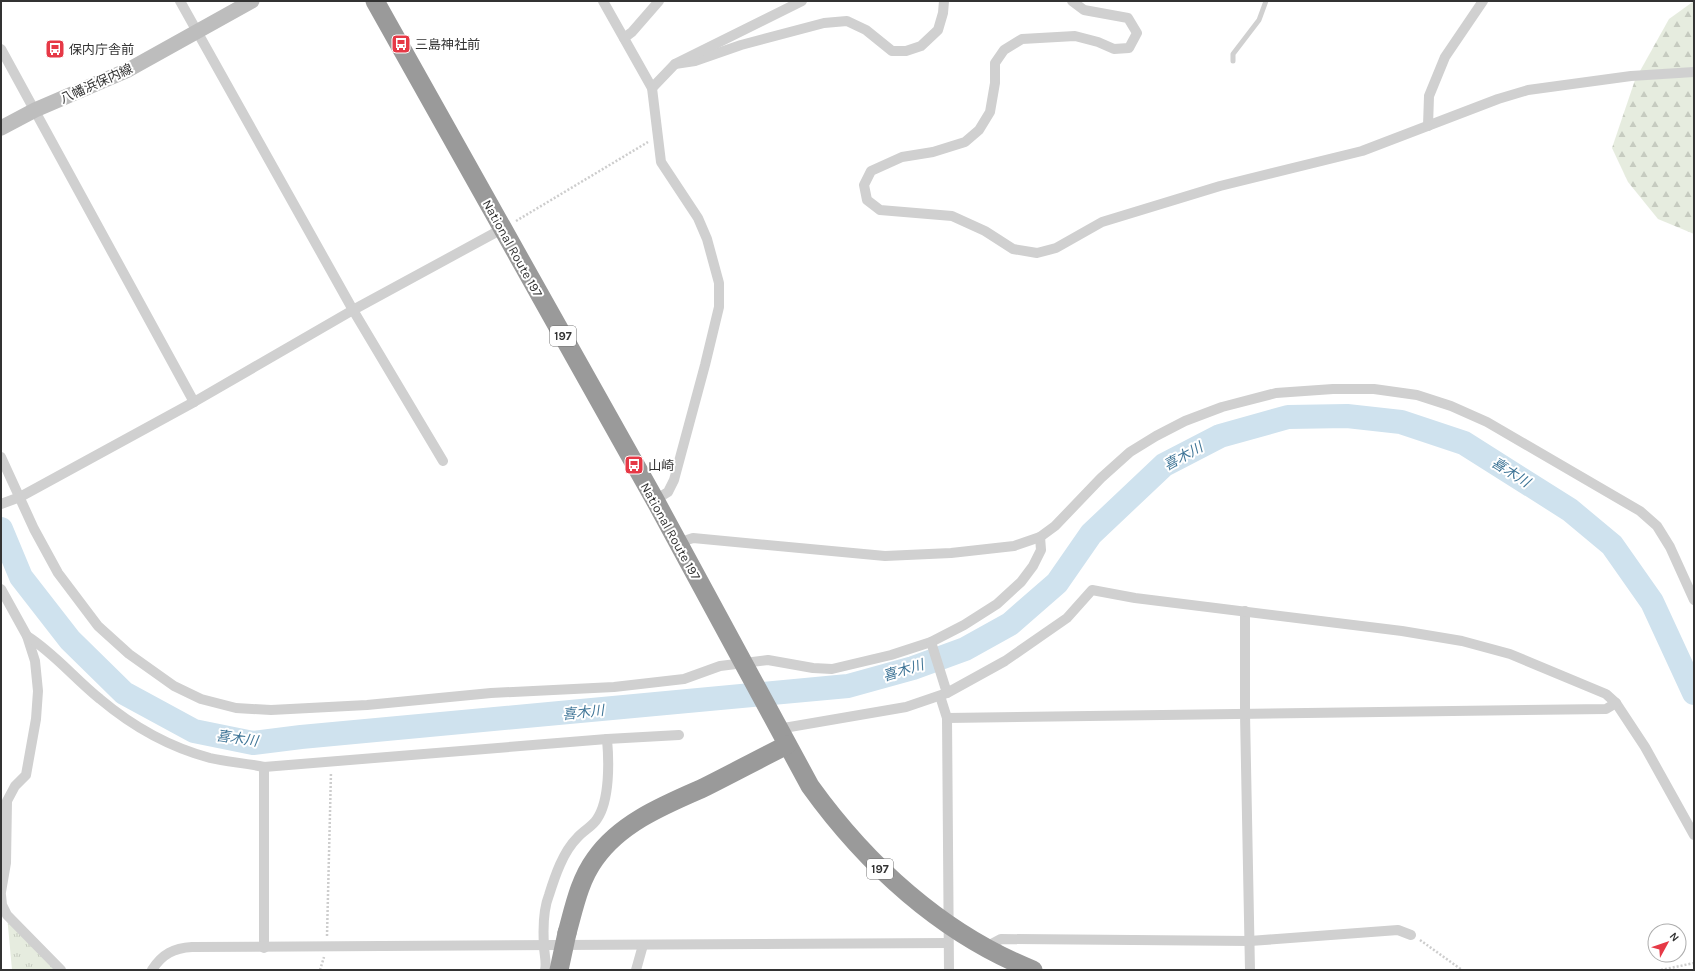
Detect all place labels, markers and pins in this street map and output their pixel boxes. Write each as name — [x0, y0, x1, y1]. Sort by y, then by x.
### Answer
bus stop icon: 三島神社前 — [390, 33, 412, 55]
place label: 三島神社前 — [415, 37, 480, 52]
bus stop icon: 保内庁舎前 — [44, 38, 66, 60]
place label: 保内庁舎前 — [69, 42, 134, 57]
bus stop icon: 山崎 — [623, 454, 645, 476]
place label: 山崎 — [648, 458, 674, 473]

